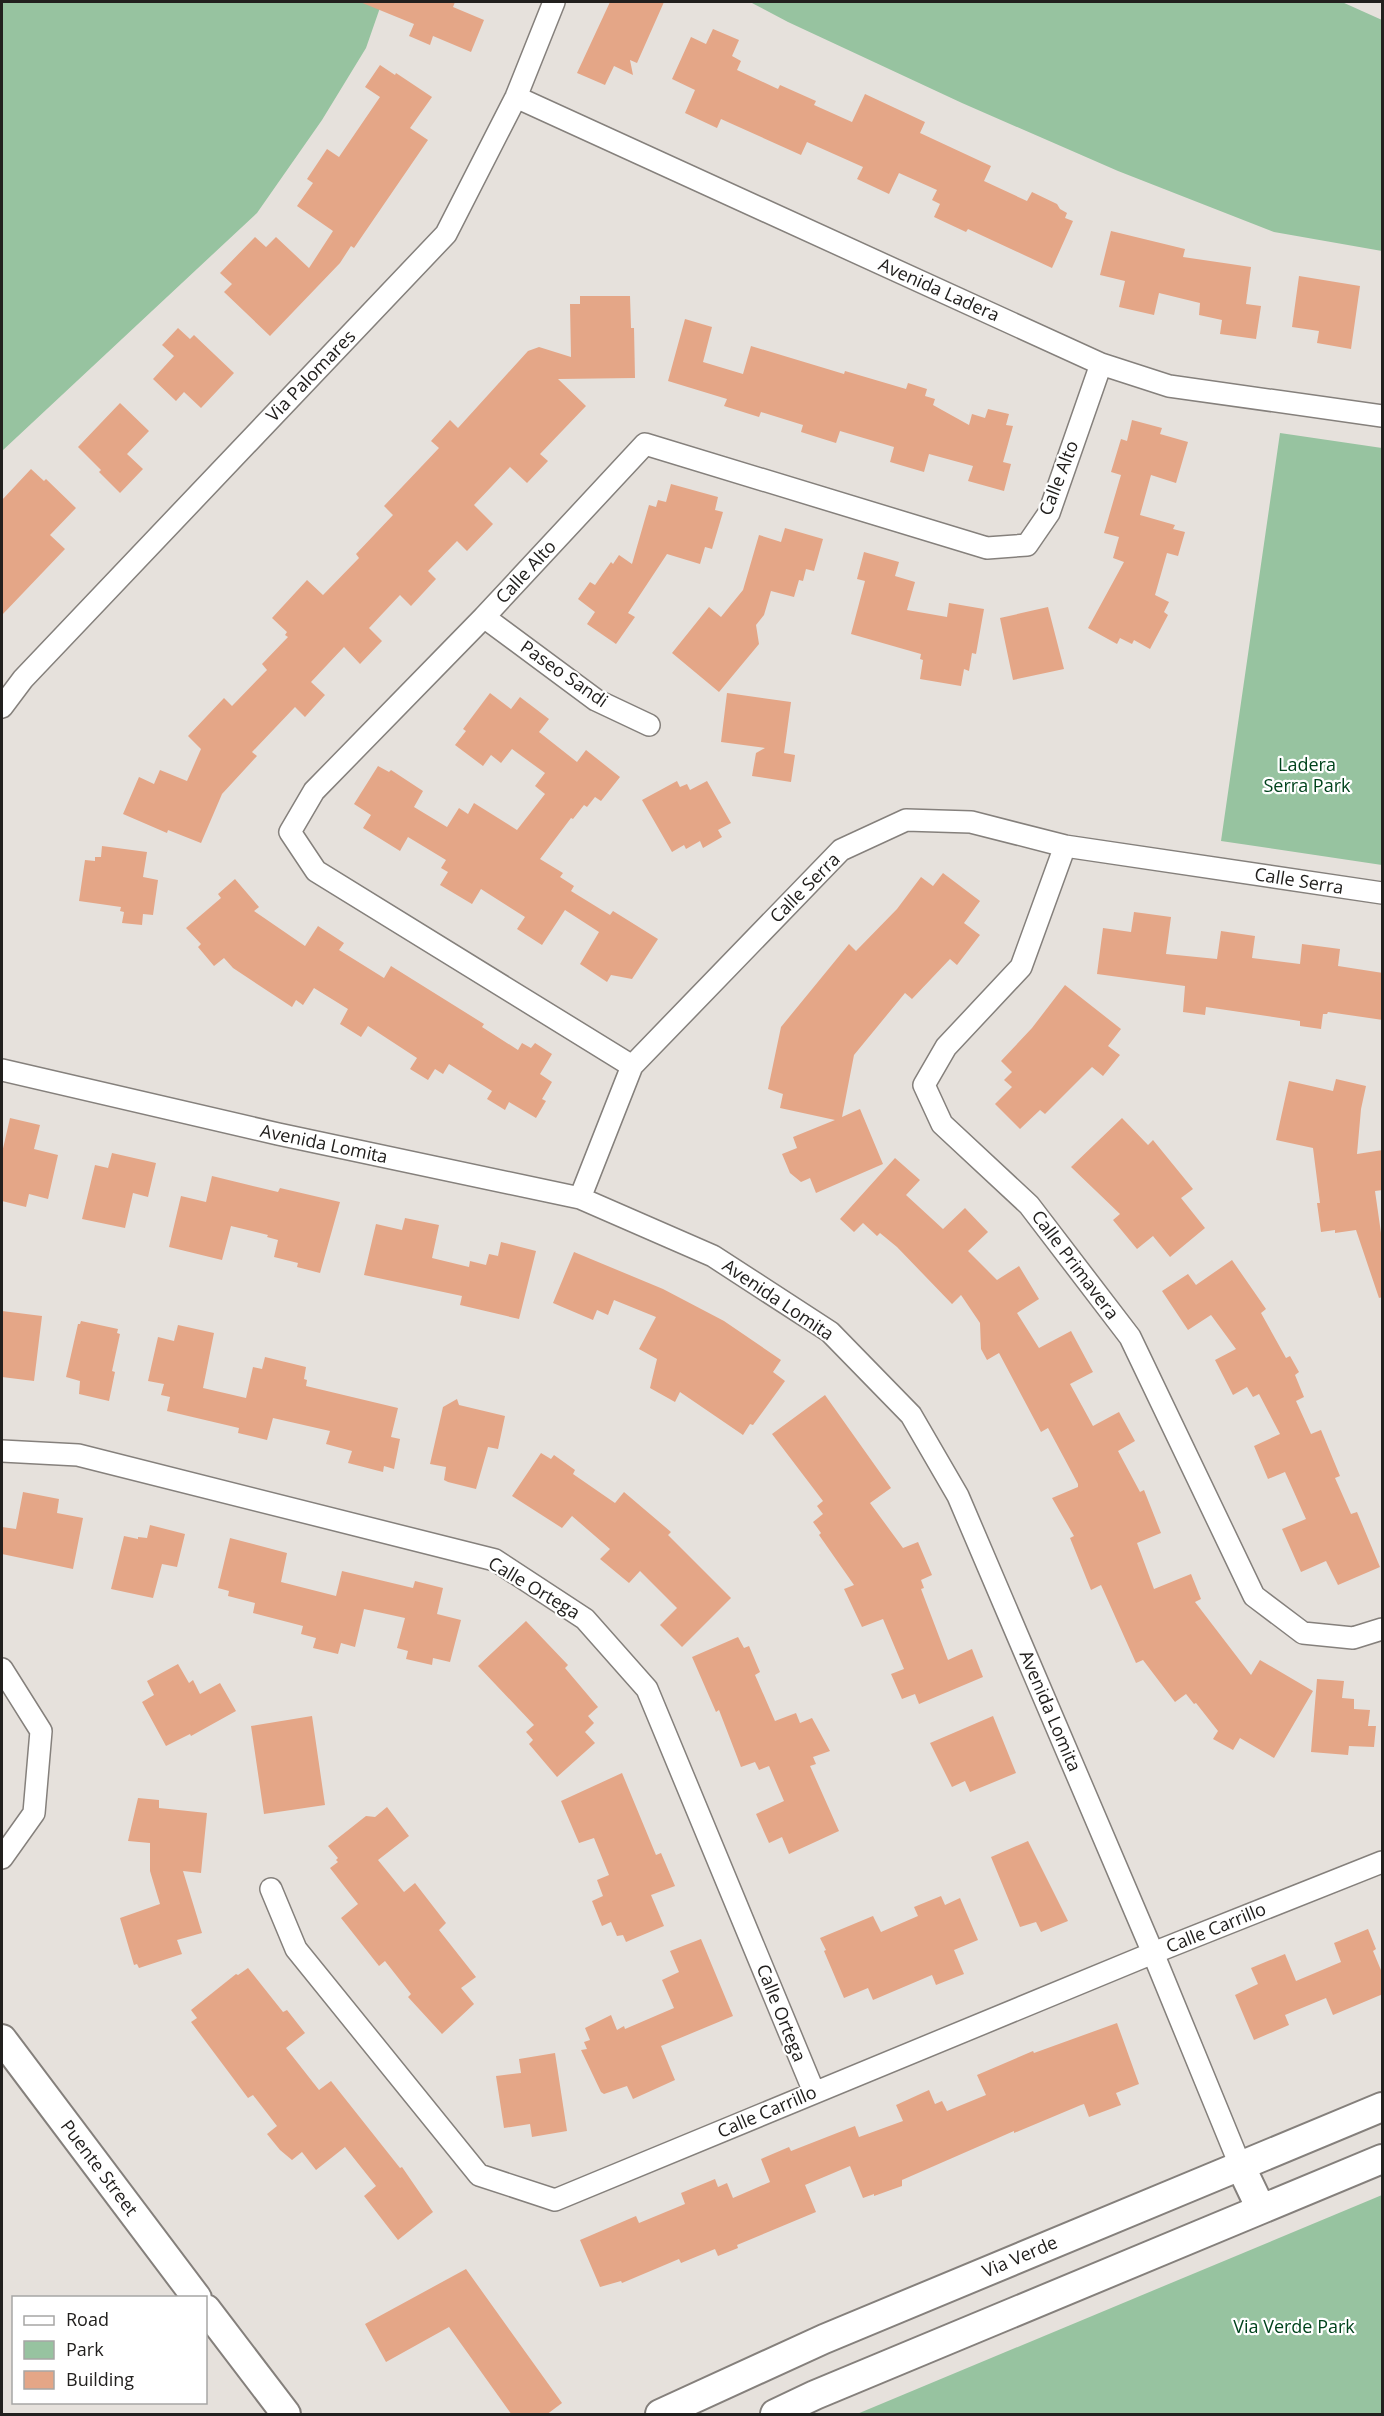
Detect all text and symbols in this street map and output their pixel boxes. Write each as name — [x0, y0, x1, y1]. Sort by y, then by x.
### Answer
street label: Avenida Ladera — [875, 252, 1004, 326]
street label: Via Palomares — [260, 324, 360, 426]
street label: Calle Alto — [1033, 437, 1083, 519]
street label: Calle Alto — [490, 534, 561, 608]
street label: Paseo Sandi — [516, 634, 613, 712]
park label: Ladera Serra Park — [1263, 752, 1351, 797]
street label: Calle Serra — [764, 847, 845, 928]
street label: Calle Serra — [1253, 861, 1345, 899]
street label: Avenida Lomita — [258, 1118, 390, 1168]
street label: Calle Primavera — [1027, 1205, 1125, 1324]
street label: Avenida Lomita — [718, 1253, 839, 1345]
street label: Calle Ortega — [484, 1550, 585, 1624]
street label: Avenida Lomita — [1015, 1646, 1087, 1775]
street label: Calle Carrillo — [1162, 1896, 1269, 1958]
street label: Calle Ortega — [752, 1960, 812, 2065]
street label: Calle Carrillo — [713, 2079, 820, 2143]
street label: Puente Street — [56, 2114, 144, 2220]
street label: Via Verde — [978, 2230, 1061, 2283]
legend — [12, 2296, 207, 2404]
text: Road — [66, 2307, 109, 2331]
park label: Via Verde Park — [1233, 2314, 1355, 2338]
text: Park — [66, 2337, 104, 2361]
text: Building — [66, 2367, 134, 2391]

